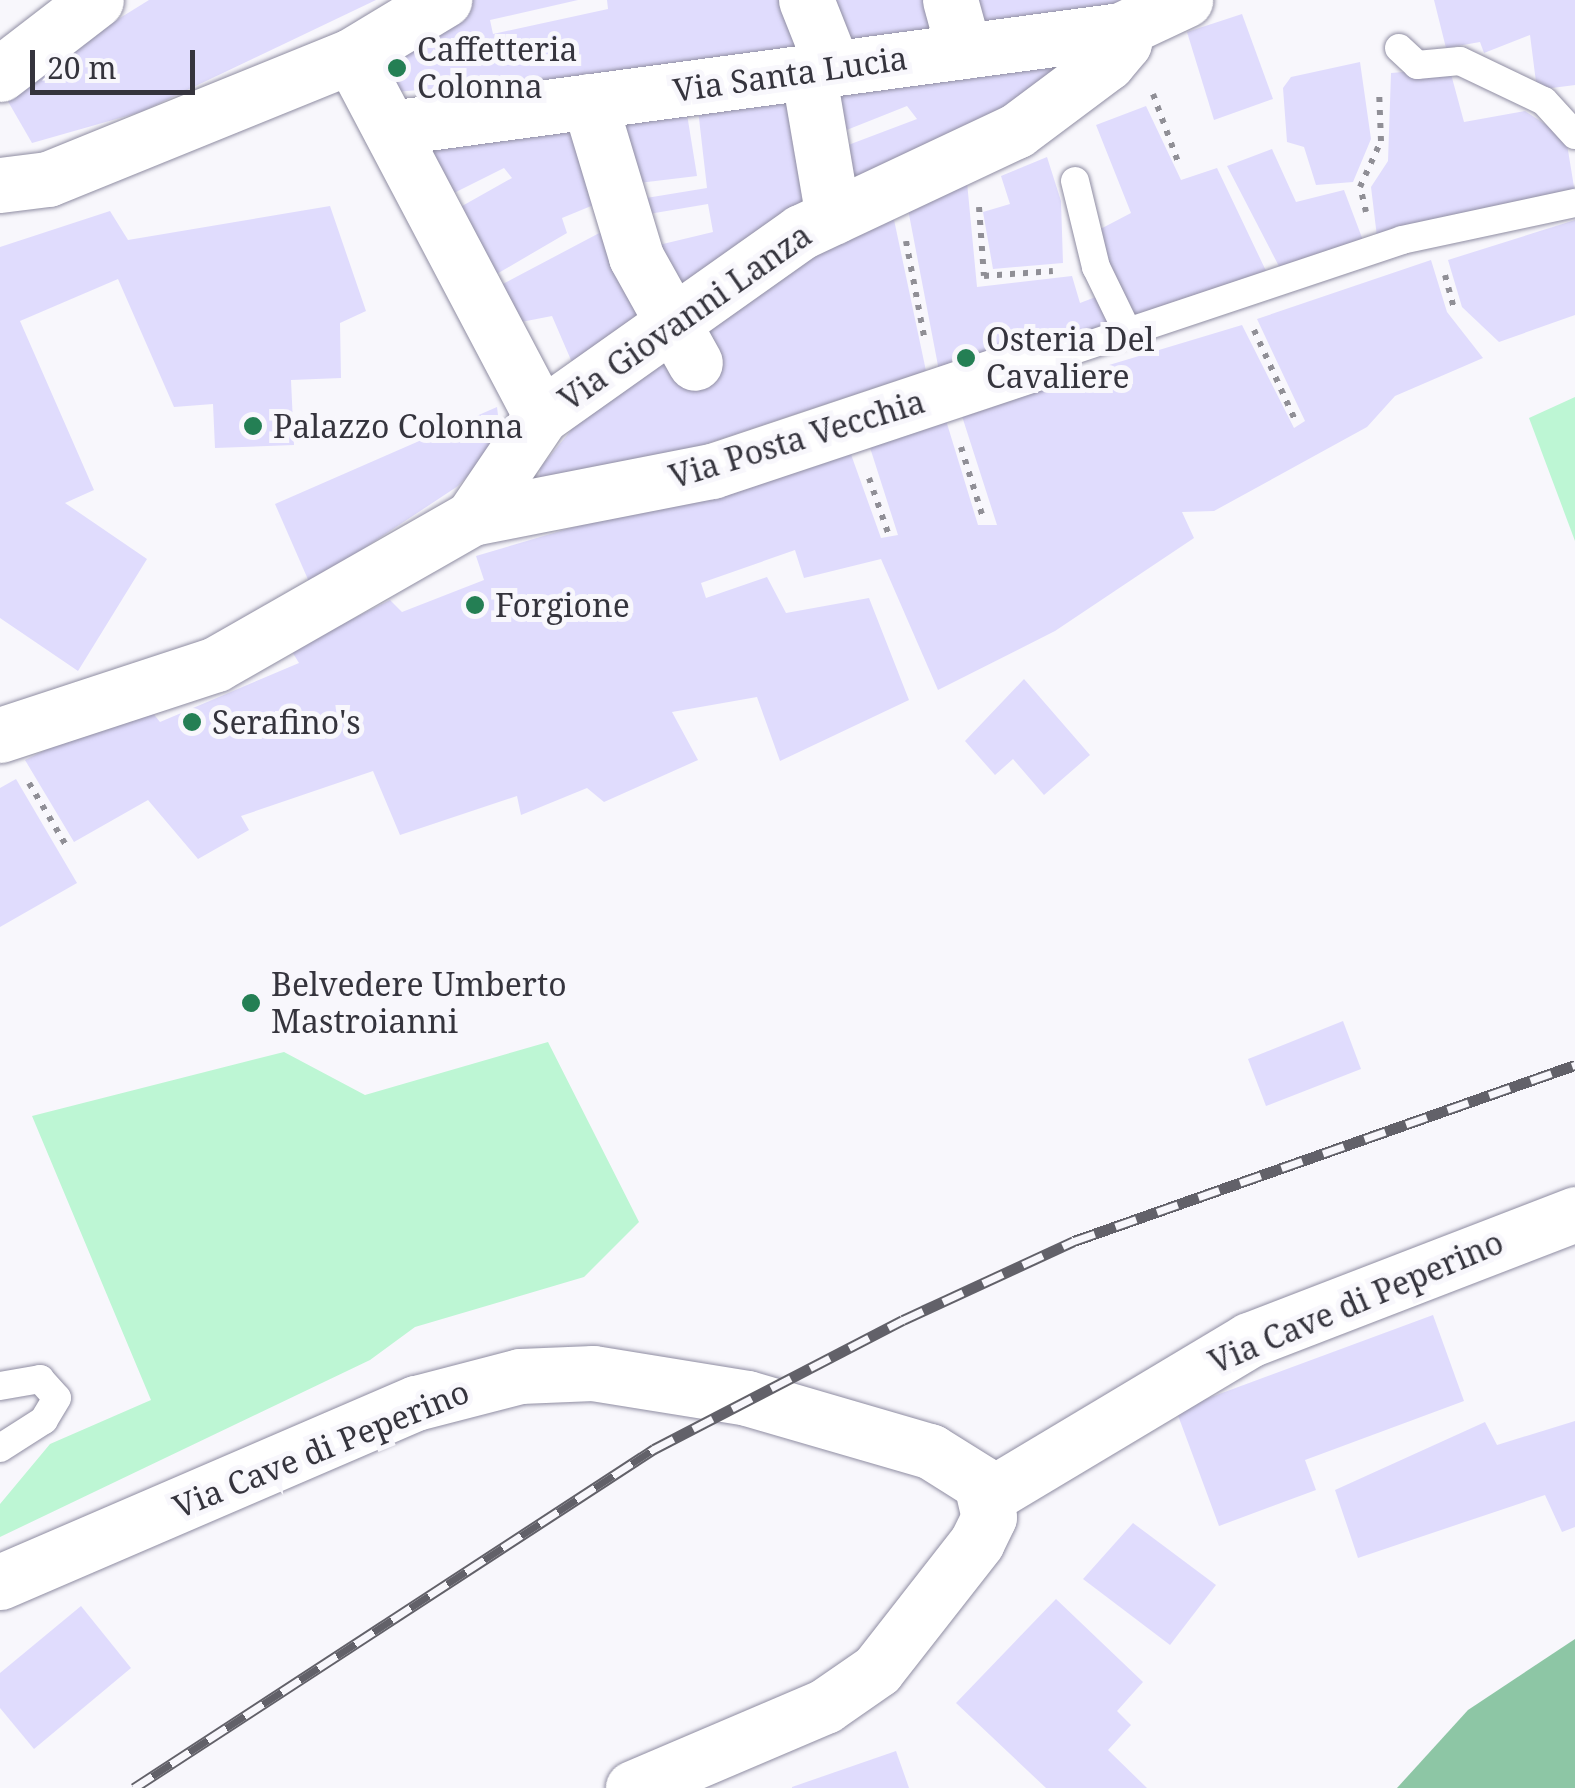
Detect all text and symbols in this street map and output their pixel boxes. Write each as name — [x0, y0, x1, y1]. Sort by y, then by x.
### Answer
scale bar — [35, 30, 200, 92]
place label: Caffetteria Colonna — [417, 31, 577, 106]
street label: Via Santa Lucia — [670, 39, 910, 109]
text: 20 m — [47, 47, 117, 88]
marker: Caffetteria Colonna — [386, 57, 408, 79]
street label: Via Giovanni Lanza — [551, 216, 819, 418]
place label: Osteria Del Cavaliere — [986, 321, 1155, 396]
marker: Osteria Del Cavaliere — [955, 347, 977, 369]
street label: Via Posta Vecchia — [665, 382, 929, 496]
place label: Palazzo Colonna — [273, 407, 524, 445]
marker: Palazzo Colonna — [242, 415, 264, 437]
place label: Forgione — [495, 586, 630, 624]
marker: Forgione — [464, 594, 486, 616]
place label: Serafino's — [212, 703, 361, 741]
marker: Serafino's — [181, 711, 203, 733]
place label: Belvedere Umberto Mastroianni — [271, 966, 567, 1041]
marker: Belvedere Umberto Mastroianni — [240, 992, 262, 1014]
street label: Via Cave di Peperino — [1203, 1223, 1509, 1381]
street label: Via Cave di Peperino — [167, 1372, 475, 1526]

